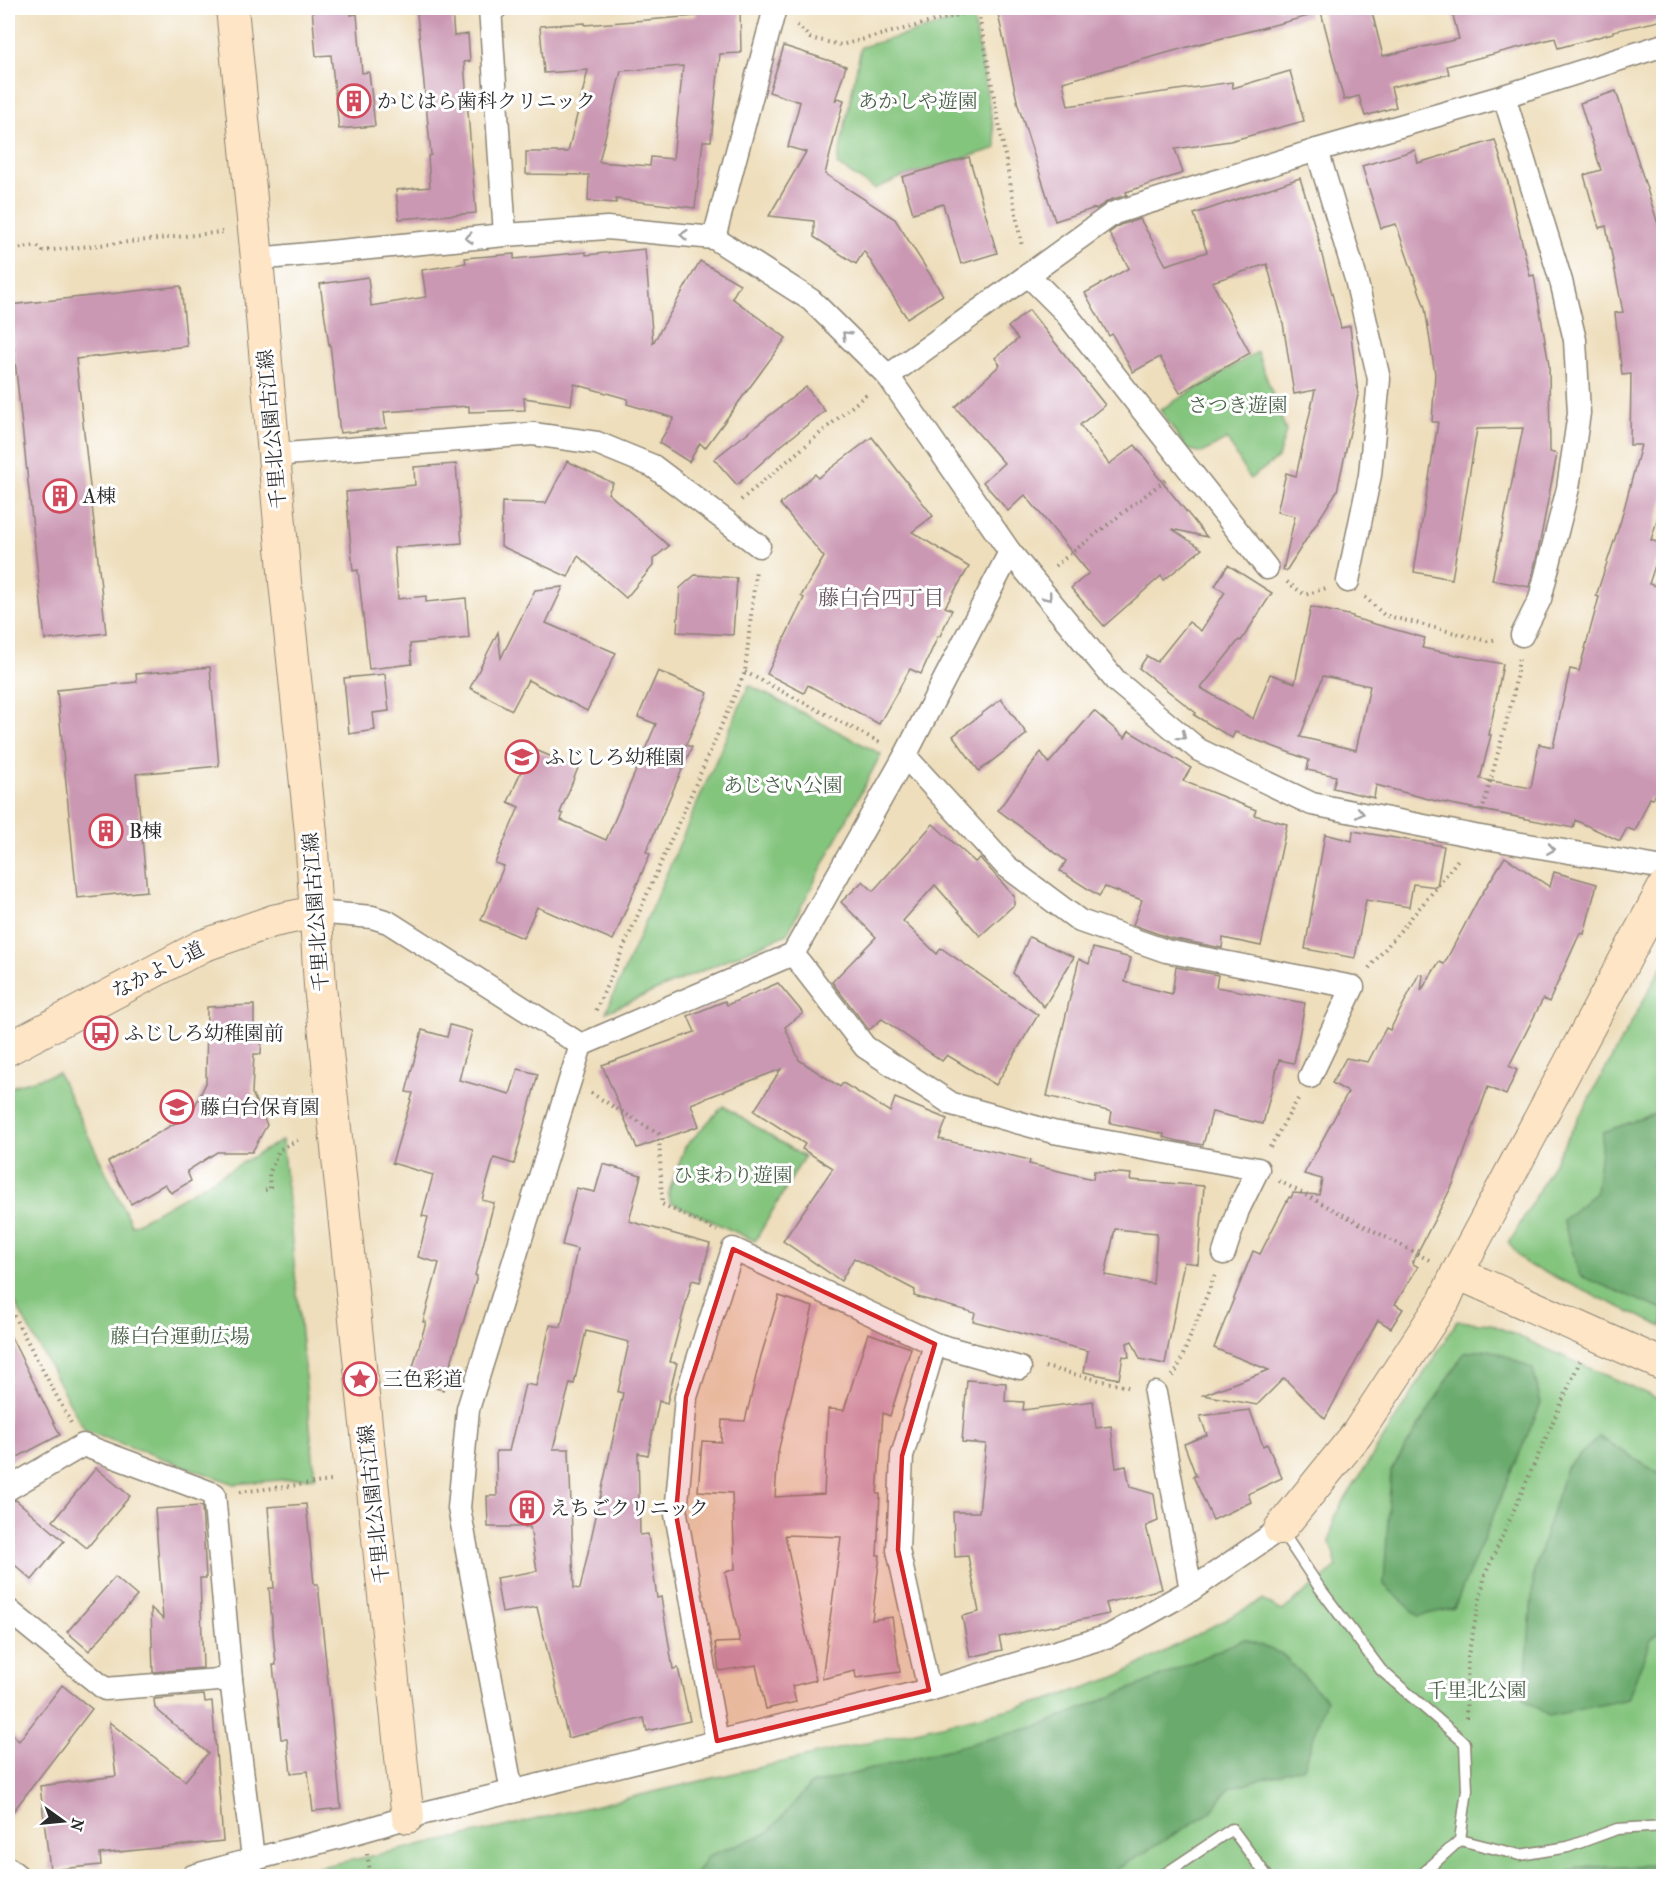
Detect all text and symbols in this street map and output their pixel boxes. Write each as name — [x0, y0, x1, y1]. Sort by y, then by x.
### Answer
building icon: かじはら歯科クリニック — [336, 83, 372, 119]
place label: かじはら歯科クリニック — [377, 90, 596, 113]
park label: あかしや遊園 — [858, 90, 978, 113]
one-way arrow — [680, 229, 689, 242]
one-way arrow — [464, 231, 473, 244]
one-way arrow — [843, 332, 854, 343]
street label: 千里北公園古江線 — [254, 348, 290, 510]
park label: さつき遊園 — [1188, 394, 1288, 417]
building icon: A棟 — [42, 478, 78, 514]
place label: A棟 — [82, 485, 116, 508]
district label: 藤白台四丁目 — [818, 586, 944, 610]
one-way arrow — [1041, 590, 1052, 601]
one-way arrow — [1176, 729, 1187, 740]
school or university icon: ふじしろ幼稚園 — [504, 739, 540, 775]
place label: ふじしろ幼稚園 — [545, 746, 685, 769]
park label: あじさい公園 — [723, 774, 843, 797]
one-way arrow — [1354, 806, 1364, 819]
building icon: B棟 — [88, 813, 124, 849]
place label: B棟 — [129, 820, 162, 843]
street label: 千里北公園古江線 — [299, 831, 333, 993]
one-way arrow — [1547, 842, 1556, 854]
street label: なかよし道 — [108, 937, 208, 1003]
bus stop icon: ふじしろ幼稚園前 — [83, 1015, 119, 1051]
place label: ふじしろ幼稚園前 — [124, 1022, 284, 1045]
school or university icon: 藤白台保育園 — [159, 1089, 195, 1125]
place label: 藤白台保育園 — [200, 1096, 320, 1119]
park label: ひまわり遊園 — [673, 1164, 793, 1187]
park label: 藤白台運動広場 — [110, 1325, 250, 1348]
place icon: 三色彩道 — [342, 1361, 378, 1397]
place label: 三色彩道 — [383, 1368, 463, 1391]
street label: 千里北公園古江線 — [354, 1423, 394, 1585]
building icon: えちごクリニック — [509, 1490, 545, 1526]
place label: えちごクリニック — [550, 1497, 709, 1520]
park label: 千里北公園 — [1427, 1679, 1527, 1702]
north arrow — [33, 1791, 93, 1851]
text: N — [66, 1816, 88, 1834]

